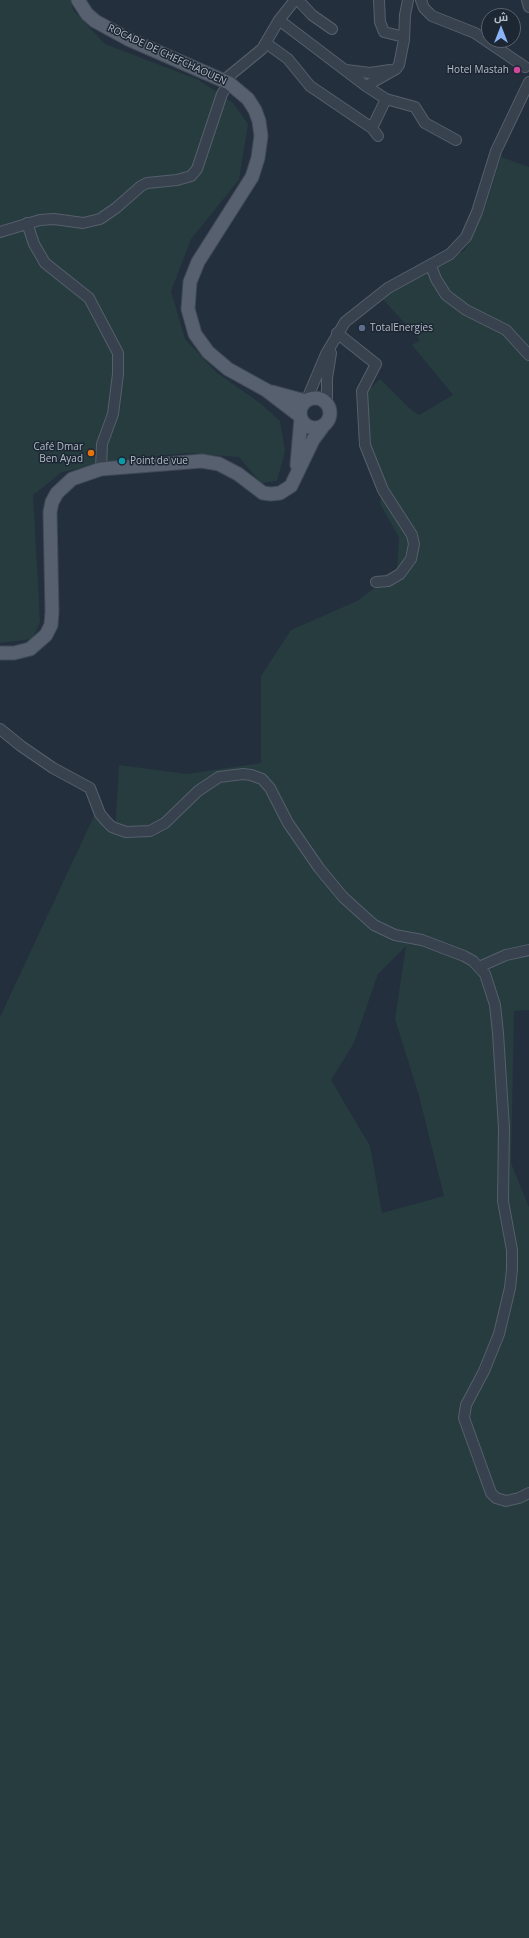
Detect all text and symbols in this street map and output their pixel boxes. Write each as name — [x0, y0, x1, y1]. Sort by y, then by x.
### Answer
north arrow — [481, 8, 521, 48]
text: ش — [494, 9, 508, 24]
street label: ROCADE DE CHEFCHAOUEN — [106, 22, 228, 88]
place label: Hotel Mastah — [447, 64, 509, 76]
marker: Hotel Mastah — [512, 65, 522, 75]
place label: TotalEnergies — [370, 322, 433, 334]
marker: TotalEnergies — [357, 323, 367, 333]
place label: Café Dmar Ben Ayad — [33, 441, 83, 464]
marker: Café Dmar Ben Ayad — [86, 448, 96, 458]
place label: Point de vue — [130, 455, 188, 467]
marker: Point de vue — [117, 456, 127, 466]

